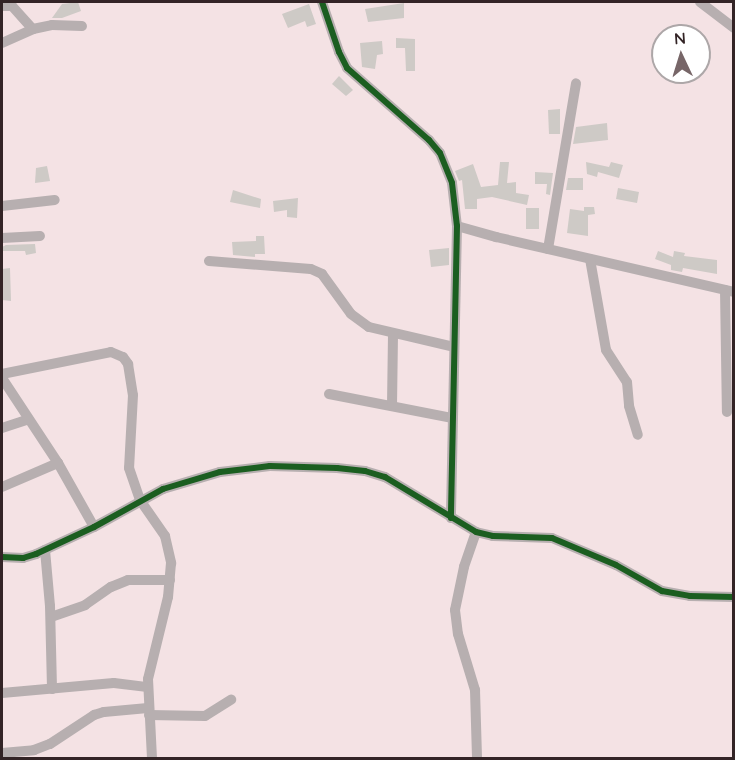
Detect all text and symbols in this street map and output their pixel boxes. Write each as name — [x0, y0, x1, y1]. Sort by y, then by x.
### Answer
north arrow — [651, 24, 711, 84]
text: N — [673, 28, 686, 48]

